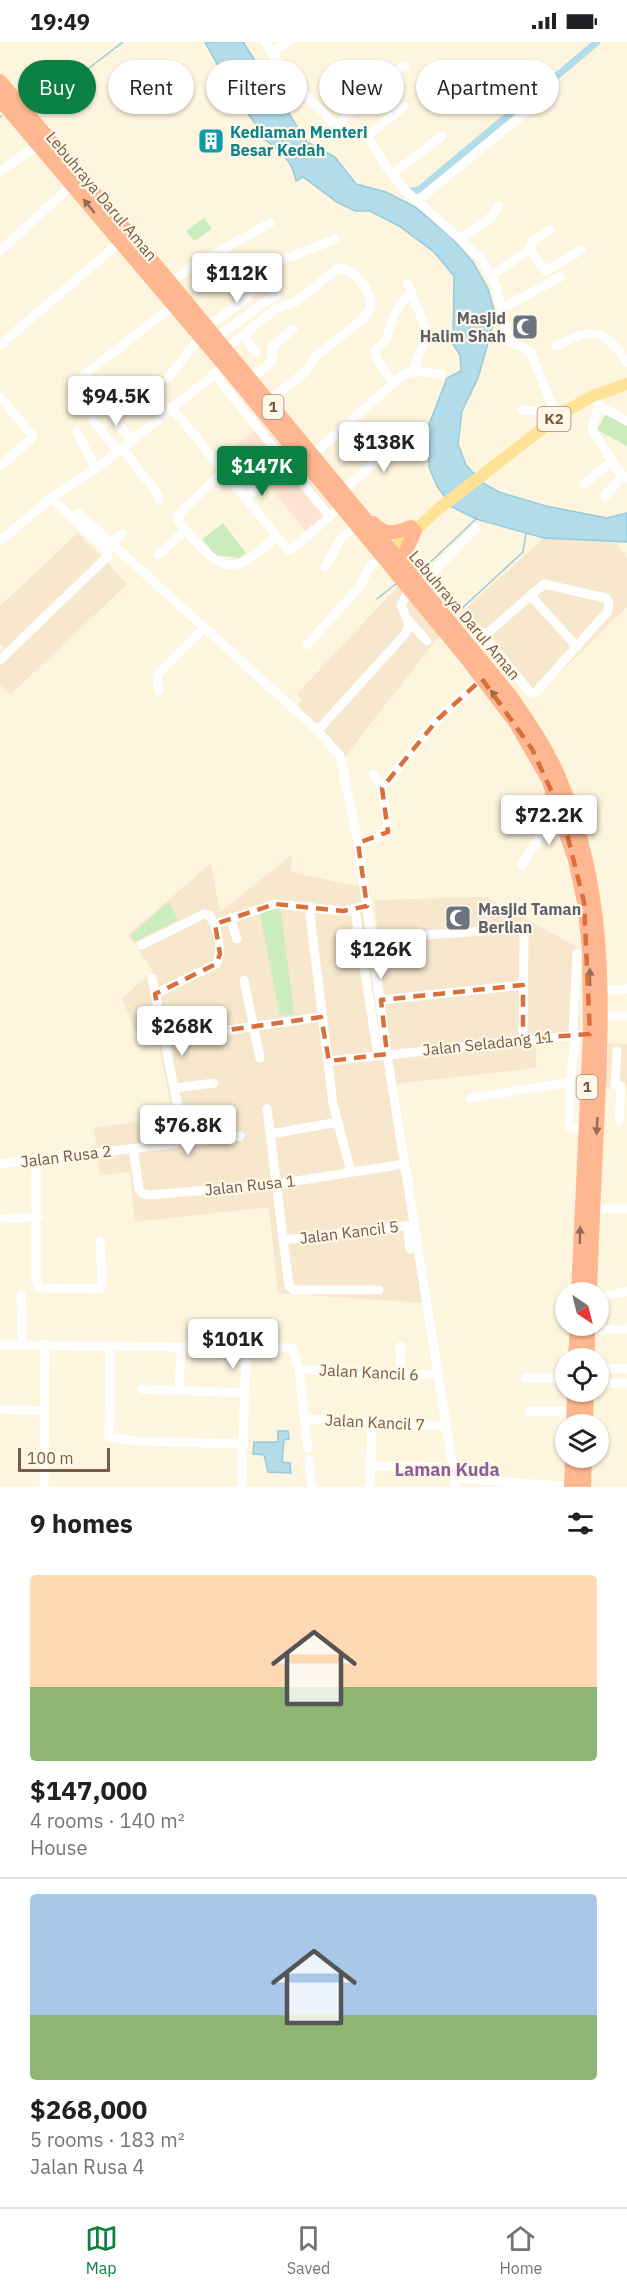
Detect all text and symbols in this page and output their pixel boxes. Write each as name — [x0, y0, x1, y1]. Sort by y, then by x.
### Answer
text: 19:49 — [30, 7, 90, 36]
chip: Buy — [18, 60, 96, 114]
chip: Rent — [108, 60, 194, 114]
chip: Filters — [206, 60, 307, 114]
chip: New — [319, 60, 404, 114]
chip: Apartment — [416, 60, 559, 114]
place label: Kediaman Menteri Besar Kedah — [230, 122, 368, 160]
building icon: Kediaman Menteri Besar Kedah — [196, 126, 226, 156]
street label: Lebuhraya Darul Aman — [42, 127, 162, 265]
one-way arrow — [83, 199, 96, 214]
pin: $112K — [195, 253, 279, 304]
text: $112K — [206, 259, 268, 286]
place label: Masjid Halim Shah — [420, 308, 506, 346]
mosque icon: Masjid Halim Shah — [510, 312, 540, 342]
pin: $94.5K — [67, 376, 165, 427]
text: $94.5K — [82, 382, 150, 409]
road number: 1 — [262, 395, 284, 419]
road number: K2 — [538, 407, 570, 431]
pin: $138K — [342, 422, 426, 473]
text: $138K — [353, 428, 415, 455]
pin: $147K — [220, 446, 304, 497]
text: $147K — [231, 452, 293, 479]
street label: Lebuhraya Darul Aman — [405, 546, 525, 684]
one-way arrow — [491, 689, 503, 704]
pin: $72.2K — [500, 795, 598, 846]
text: $72.2K — [515, 801, 583, 828]
place label: Masjid Taman Berlian — [478, 899, 581, 937]
mosque icon: Masjid Taman Berlian — [443, 903, 473, 933]
pin: $126K — [339, 929, 423, 980]
text: $126K — [350, 935, 412, 962]
one-way arrow — [585, 967, 595, 986]
pin: $268K — [140, 1006, 224, 1057]
text: $268K — [151, 1012, 213, 1039]
street label: Jalan Seladang 11 — [421, 1026, 555, 1060]
road number: 1 — [576, 1075, 598, 1099]
pin: $76.8K — [139, 1105, 237, 1156]
text: $76.8K — [154, 1111, 222, 1138]
one-way arrow — [593, 1117, 602, 1136]
street label: Jalan Rusa 2 — [19, 1140, 113, 1172]
street label: Jalan Rusa 1 — [203, 1170, 297, 1200]
street label: Jalan Kancil 5 — [298, 1216, 400, 1248]
one-way arrow — [575, 1225, 584, 1244]
north arrow — [555, 1282, 609, 1336]
map controls — [555, 1282, 609, 1468]
pin: $101K — [191, 1319, 275, 1370]
text: $101K — [202, 1325, 264, 1352]
button: locate — [555, 1348, 609, 1402]
street label: Jalan Kancil 6 — [319, 1359, 419, 1385]
street label: Jalan Kancil 7 — [325, 1409, 425, 1435]
button: layers — [555, 1414, 609, 1468]
scale bar — [18, 1445, 110, 1472]
text: 100 m — [27, 1448, 74, 1468]
district label: Laman Kuda — [394, 1458, 500, 1481]
text: 9 homes — [30, 1506, 133, 1540]
icon: filters — [564, 1507, 597, 1540]
icon: home — [260, 1614, 368, 1722]
text: $147,000 — [30, 1773, 147, 1807]
text: 4 rooms · 140 m² — [30, 1807, 185, 1834]
text: House — [30, 1834, 87, 1861]
icon: home — [260, 1933, 368, 2041]
text: $268,000 — [30, 2092, 147, 2126]
text: 5 rooms · 183 m² — [30, 2126, 185, 2153]
text: Jalan Rusa 4 — [30, 2153, 144, 2180]
tab: Map — [85, 2222, 118, 2278]
tab: Saved — [287, 2222, 330, 2278]
tab: Home — [499, 2222, 542, 2278]

